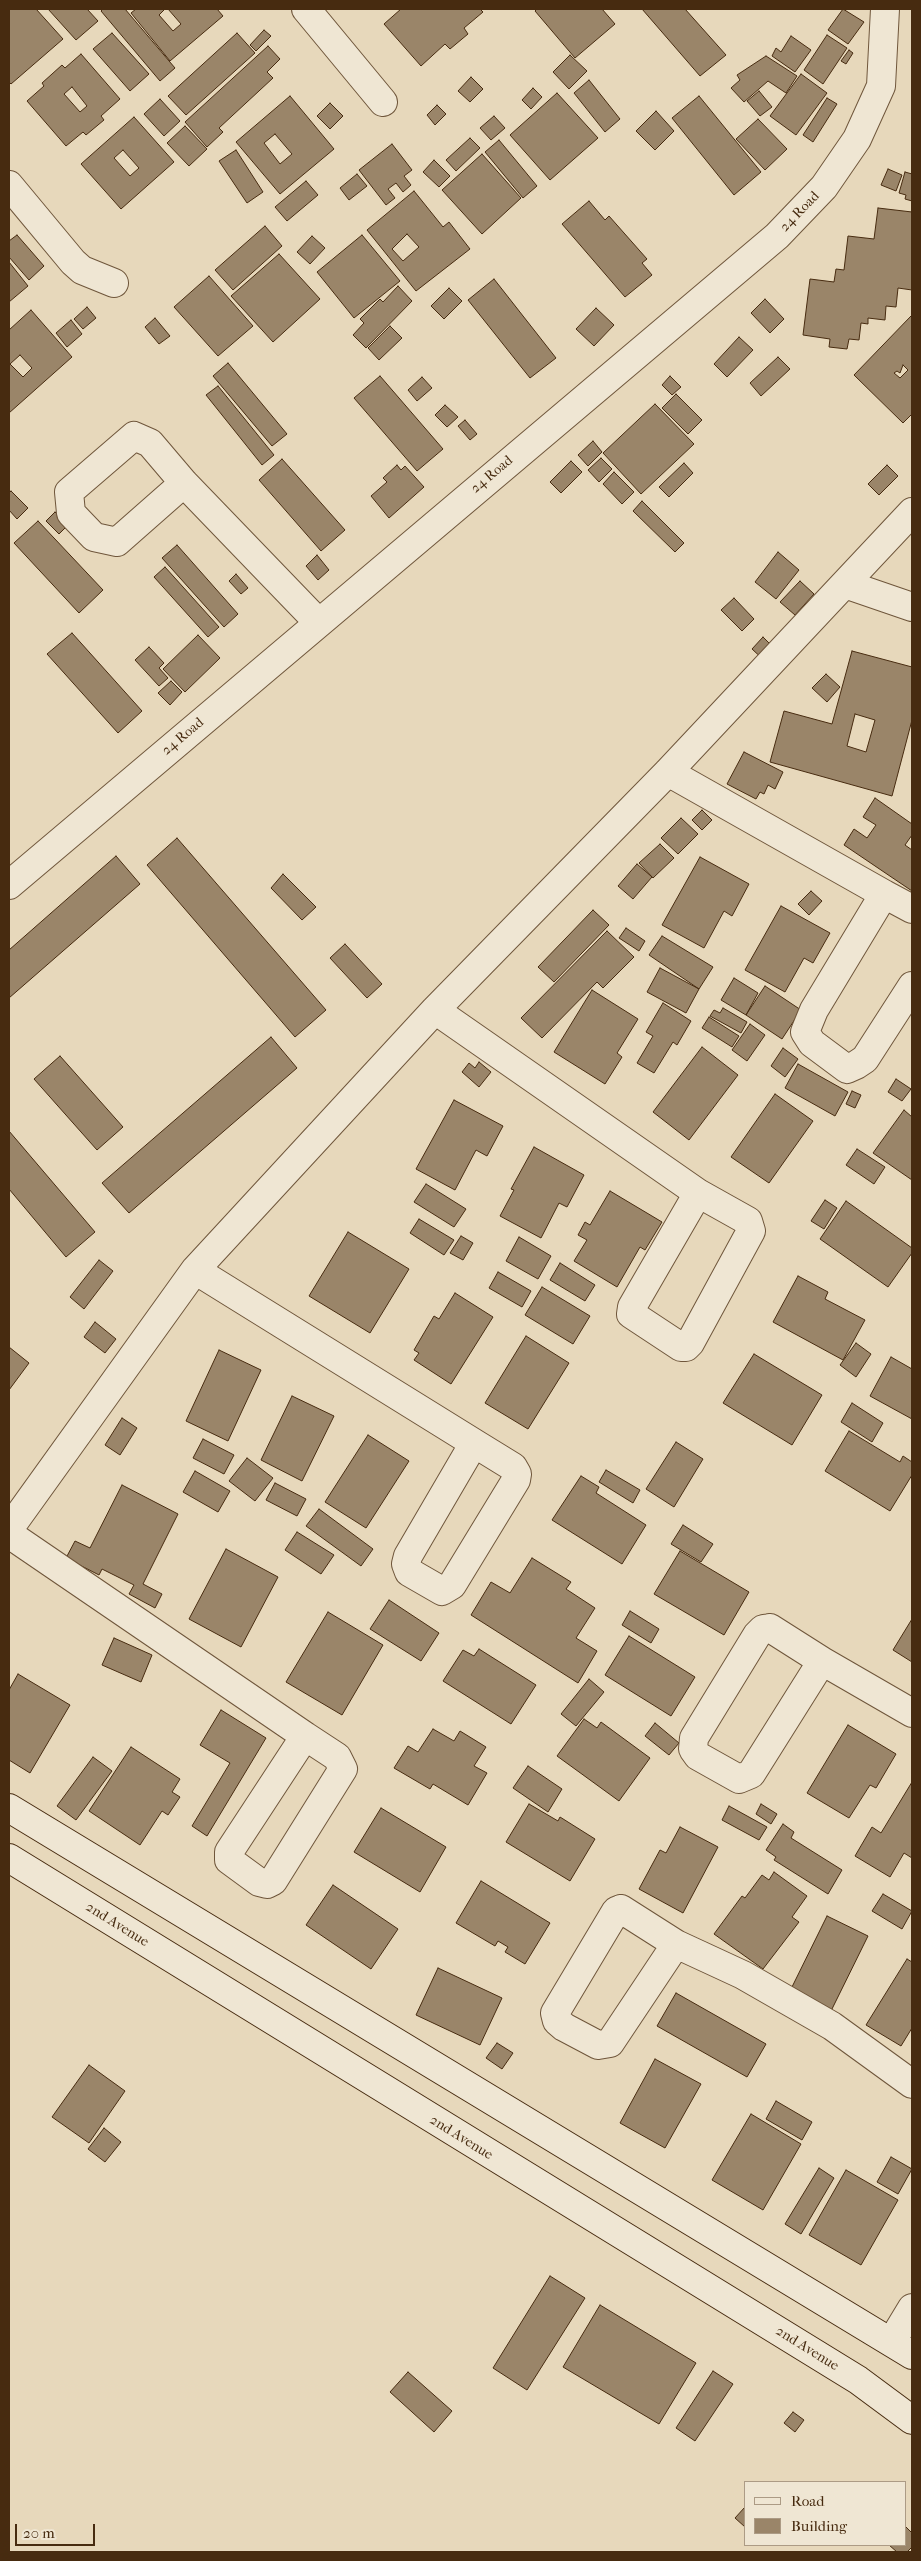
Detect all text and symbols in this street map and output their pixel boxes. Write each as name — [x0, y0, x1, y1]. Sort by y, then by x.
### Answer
street label: 24 Road — [777, 188, 823, 236]
street label: 24 Road — [468, 453, 516, 497]
street label: 24 Road — [159, 715, 207, 759]
street label: 2nd Avenue — [82, 1899, 152, 1951]
street label: 2nd Avenue — [426, 2112, 496, 2164]
street label: 2nd Avenue — [772, 2323, 842, 2375]
legend — [744, 2481, 906, 2546]
text: Road — [791, 2492, 824, 2510]
scale bar — [18, 2514, 98, 2546]
text: Building — [791, 2517, 847, 2535]
text: 20 m — [23, 2524, 55, 2542]

